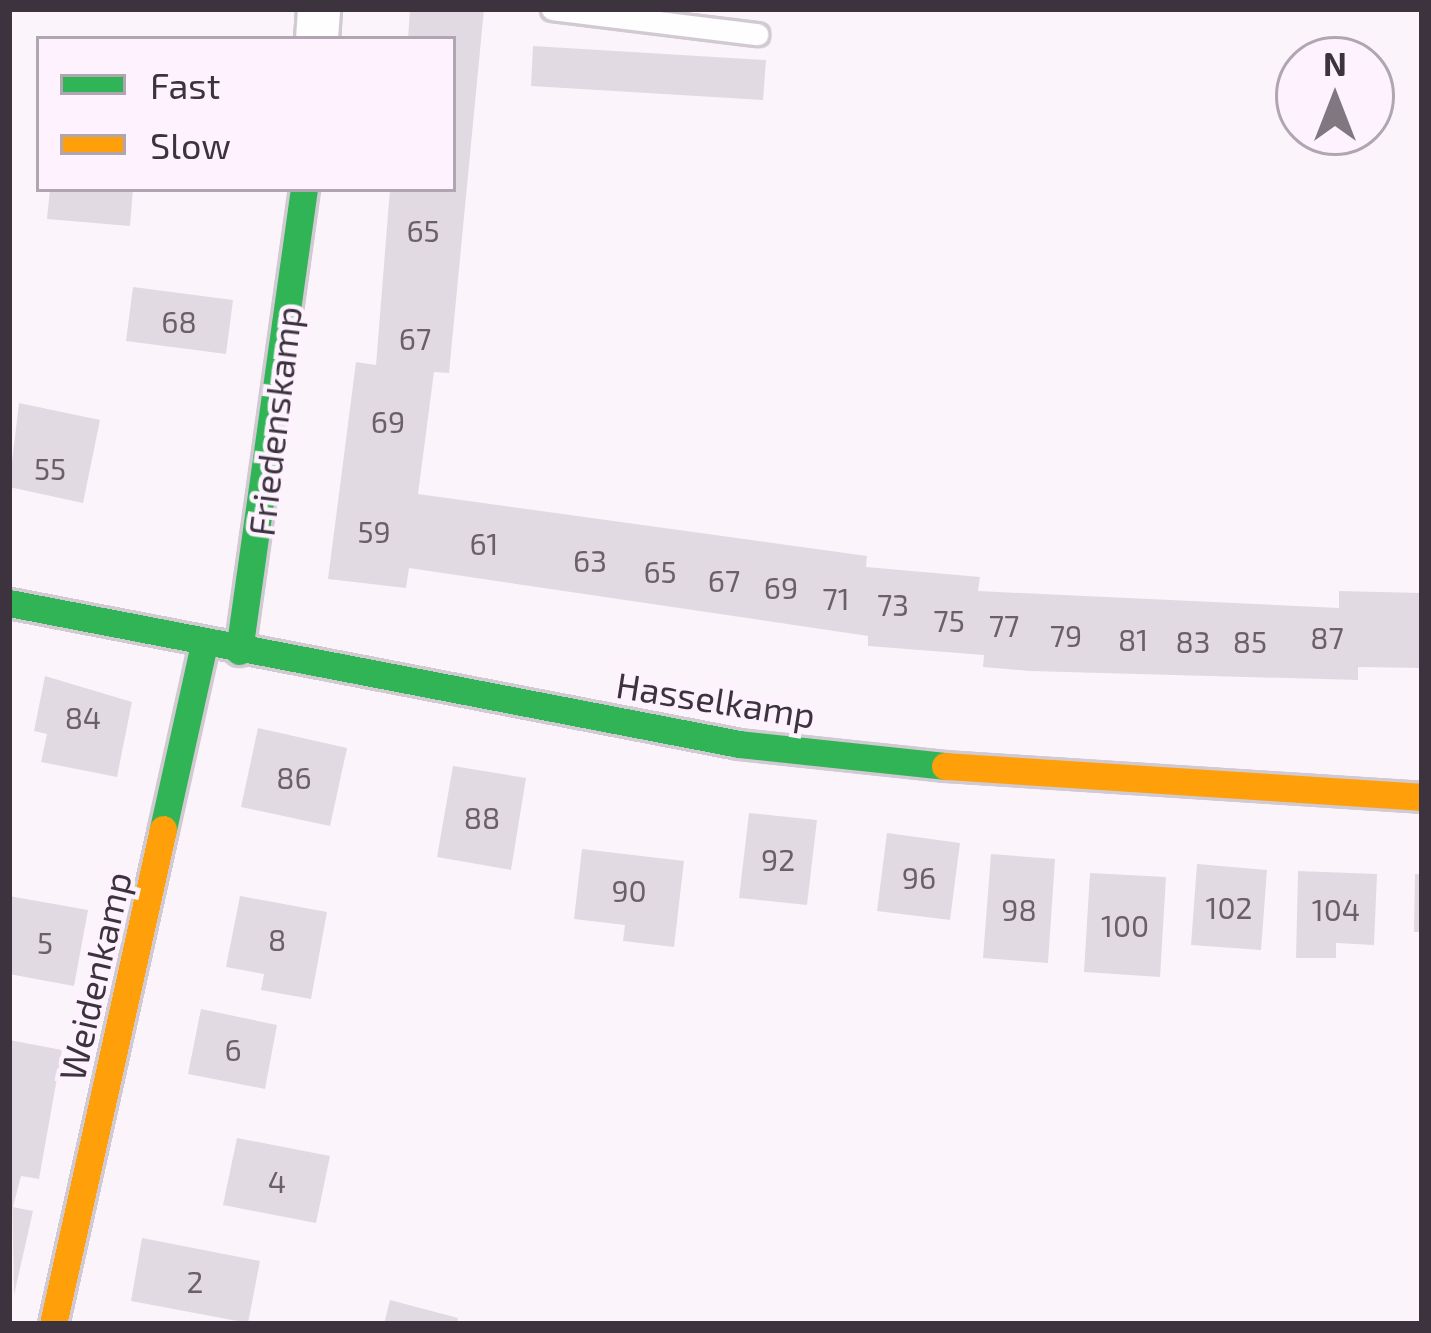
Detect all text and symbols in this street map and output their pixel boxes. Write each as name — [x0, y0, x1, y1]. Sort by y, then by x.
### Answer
legend — [36, 36, 456, 192]
north arrow — [1275, 36, 1395, 156]
text: N — [1323, 43, 1347, 83]
text: Fast — [150, 63, 220, 106]
text: Slow — [150, 123, 231, 166]
house number: 65 — [406, 212, 440, 248]
house number: 68 — [161, 303, 197, 339]
street label: Friedenskamp — [238, 304, 310, 538]
house number: 67 — [399, 320, 431, 356]
house number: 69 — [371, 403, 405, 439]
house number: 55 — [34, 450, 66, 486]
house number: 59 — [357, 513, 391, 549]
house number: 61 — [469, 525, 499, 561]
house number: 63 — [573, 542, 607, 578]
house number: 65 — [643, 553, 677, 589]
house number: 67 — [708, 562, 740, 598]
house number: 69 — [764, 569, 798, 605]
house number: 71 — [822, 580, 850, 616]
house number: 73 — [877, 586, 909, 622]
house number: 75 — [933, 602, 965, 638]
house number: 77 — [989, 607, 1019, 643]
house number: 79 — [1050, 617, 1082, 653]
house number: 87 — [1310, 619, 1344, 655]
house number: 81 — [1118, 621, 1148, 657]
house number: 83 — [1176, 623, 1210, 659]
house number: 85 — [1233, 623, 1267, 659]
street label: Hasselkamp — [613, 662, 819, 736]
house number: 84 — [65, 699, 101, 735]
house number: 86 — [276, 759, 312, 795]
house number: 88 — [464, 799, 500, 835]
house number: 92 — [761, 841, 795, 877]
house number: 96 — [902, 859, 936, 895]
street label: Weidenkamp — [49, 867, 139, 1085]
house number: 90 — [611, 872, 647, 908]
house number: 102 — [1206, 889, 1252, 925]
house number: 98 — [1001, 891, 1037, 927]
house number: 104 — [1312, 891, 1360, 927]
house number: 100 — [1101, 907, 1149, 943]
house number: 8 — [268, 921, 286, 957]
house number: 5 — [37, 924, 53, 960]
house number: 6 — [224, 1031, 242, 1067]
house number: 4 — [268, 1163, 286, 1199]
house number: 2 — [187, 1263, 203, 1299]

